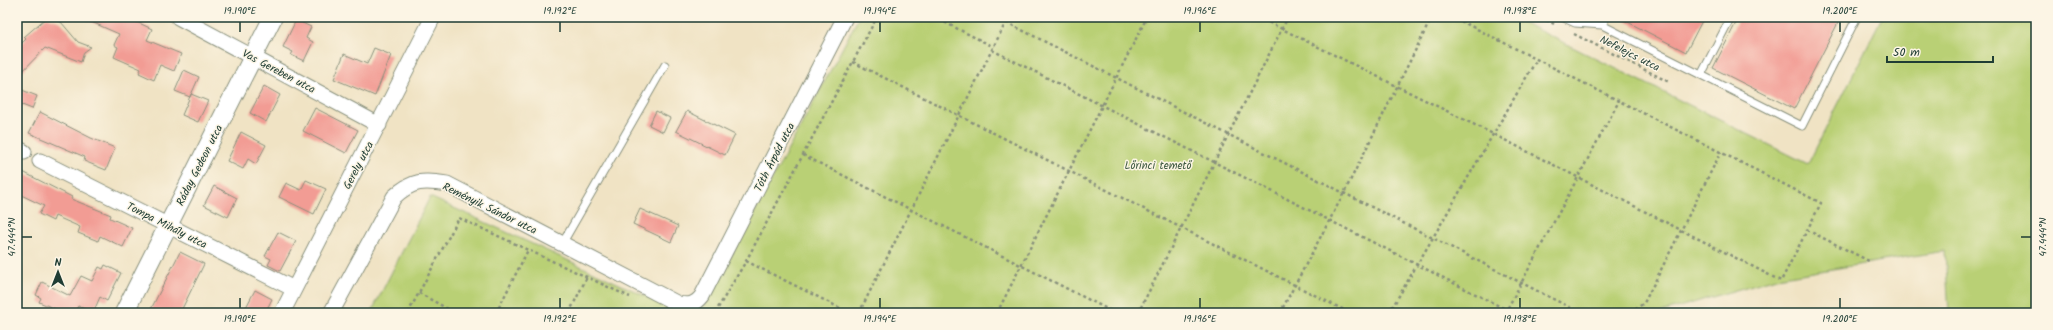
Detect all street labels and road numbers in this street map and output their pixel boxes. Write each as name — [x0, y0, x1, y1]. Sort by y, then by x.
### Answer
street label: Nefelejcs utca — [1596, 31, 1663, 77]
street label: Vas Gereben utca — [239, 45, 319, 99]
street label: Tóth Árpád utca — [750, 120, 800, 195]
street label: Ráday Gedeon utca — [172, 122, 228, 209]
street label: Gerely utca — [339, 138, 379, 193]
street label: Reményik Sándor utca — [439, 178, 540, 240]
street label: Tompa Mihály utca — [123, 198, 210, 254]

